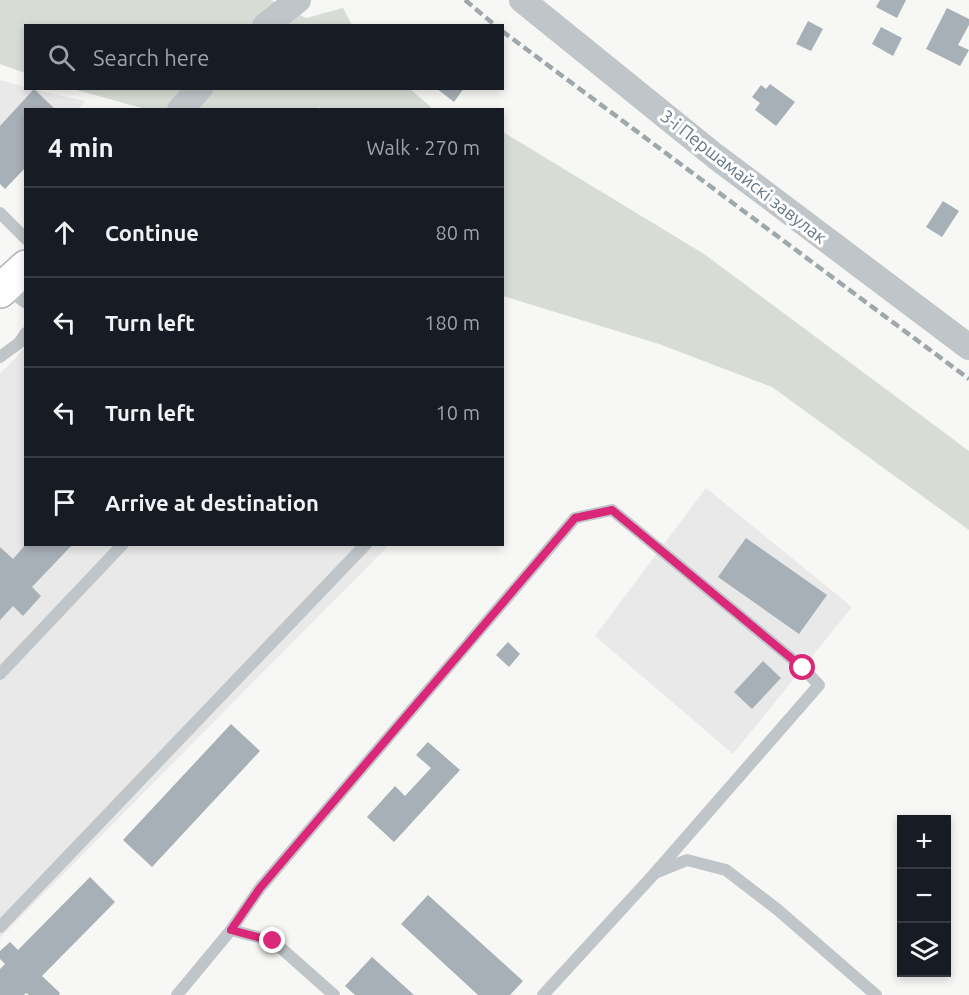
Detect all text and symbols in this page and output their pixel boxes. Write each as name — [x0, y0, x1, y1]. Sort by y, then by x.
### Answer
search box — [24, 24, 504, 90]
icon: search — [45, 41, 78, 74]
text: Search here — [93, 45, 209, 70]
street label: 3-і Першамайскі завулак — [657, 105, 831, 247]
text: 4 min — [48, 133, 114, 162]
text: Walk · 270 m — [367, 136, 480, 159]
icon: ahead — [48, 216, 81, 249]
text: Continue — [105, 220, 199, 245]
text: 80 m — [436, 221, 480, 244]
icon: left — [48, 306, 81, 339]
text: Turn left — [105, 310, 195, 335]
text: 180 m — [424, 311, 480, 334]
icon: left — [48, 396, 81, 429]
text: Turn left — [105, 400, 195, 425]
text: 10 m — [436, 401, 480, 424]
icon: arrive — [48, 486, 81, 519]
text: Arrive at destination — [105, 490, 319, 515]
route start — [789, 654, 815, 680]
map controls — [897, 815, 951, 977]
button: + — [897, 815, 951, 869]
button: − — [897, 869, 951, 923]
button: layers — [897, 923, 951, 977]
route end — [259, 927, 285, 953]

